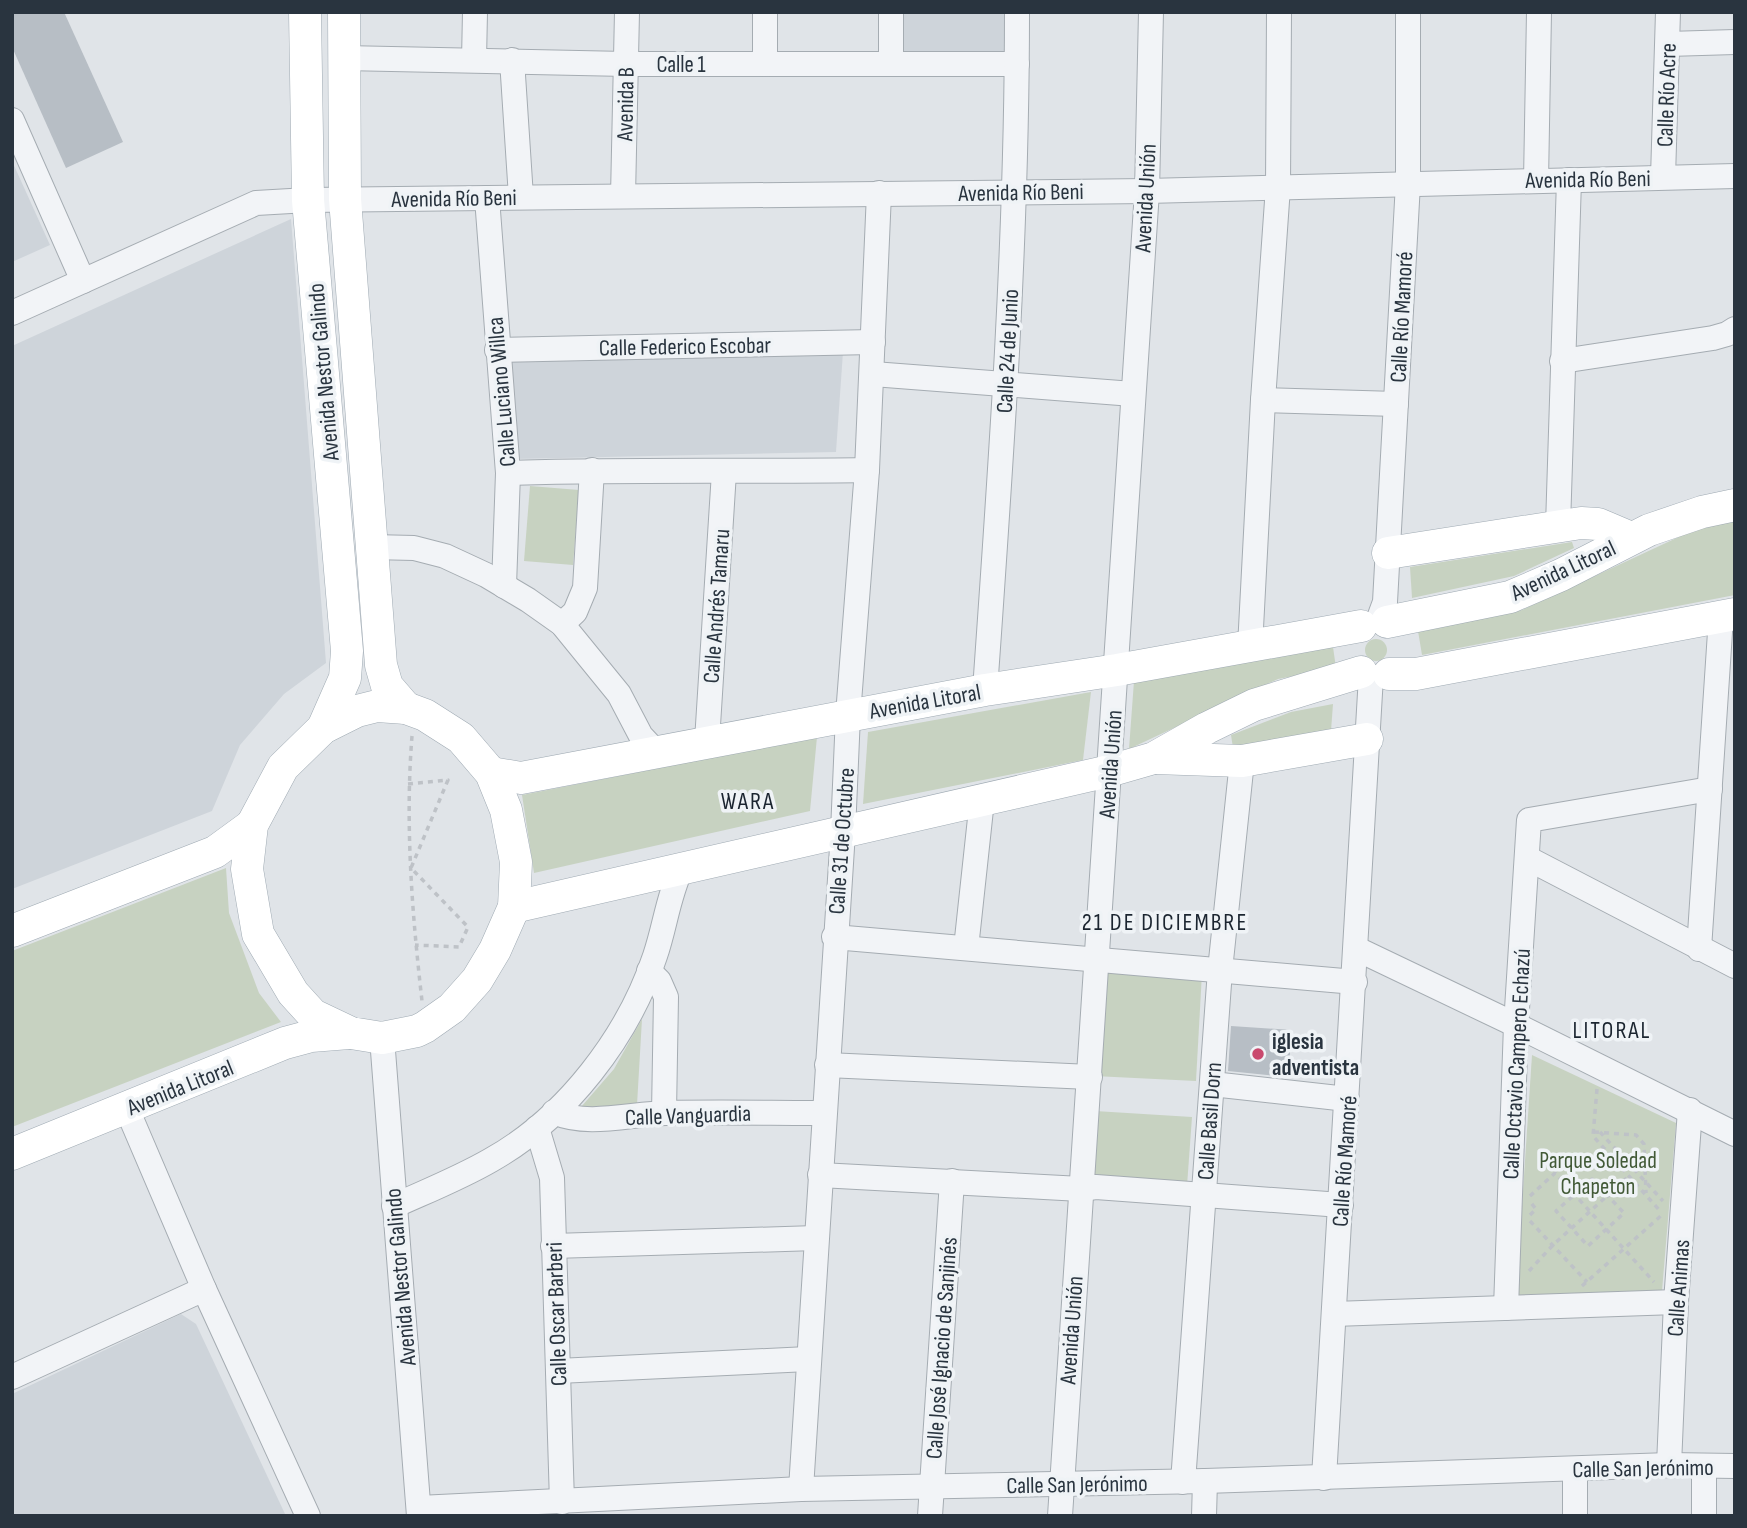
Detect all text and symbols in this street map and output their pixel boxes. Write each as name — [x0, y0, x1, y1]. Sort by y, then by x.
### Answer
street label: Calle Río Acre — [1651, 43, 1683, 147]
street label: Calle 1 — [656, 51, 706, 79]
street label: Avenida B — [611, 67, 641, 142]
street label: Avenida Unión — [1129, 143, 1163, 254]
street label: Avenida Río Beni — [1524, 165, 1651, 195]
street label: Avenida Río Beni — [957, 178, 1084, 208]
street label: Avenida Río Beni — [390, 184, 517, 214]
street label: Calle Río Mamoré — [1385, 251, 1419, 383]
street label: Avenida Nestor Galindo — [302, 282, 346, 463]
street label: Calle 24 de Junio — [991, 288, 1025, 414]
street label: Calle Luciano Willca — [482, 316, 522, 468]
street label: Calle Federico Escobar — [599, 331, 772, 362]
street label: Calle Andrés Tamaru — [698, 528, 736, 684]
street label: Avenida Litoral — [1506, 534, 1620, 608]
street label: Avenida Litoral — [866, 678, 983, 726]
street label: Avenida Unión — [1093, 709, 1129, 820]
street label: Calle 31 de Octubre — [823, 767, 861, 915]
district label: WARA — [721, 787, 775, 816]
district label: 21 DE DICIEMBRE — [1082, 908, 1248, 937]
street label: Calle Octavio Campero Echazú — [1497, 948, 1537, 1180]
district label: LITORAL — [1573, 1016, 1651, 1045]
place label: iglesia adventista — [1272, 1028, 1359, 1082]
marker: iglesia adventista — [1250, 1046, 1266, 1062]
street label: Avenida Litoral — [122, 1054, 238, 1122]
street label: Calle Basil Dorn — [1192, 1061, 1228, 1181]
street label: Calle Río Mamoré — [1326, 1095, 1364, 1228]
street label: Calle Vanguardia — [625, 1100, 752, 1132]
park label: Parque Soledad Chapeton — [1539, 1147, 1657, 1201]
street label: Avenida Nestor Galindo — [379, 1187, 423, 1368]
street label: Calle José Ignacio de Sanjinés — [920, 1236, 964, 1460]
street label: Calle Animas — [1662, 1239, 1696, 1338]
street label: Calle Oscar Barberi — [540, 1241, 574, 1386]
street label: Avenida Unión — [1054, 1275, 1090, 1386]
street label: Calle San Jerónimo — [1572, 1454, 1714, 1484]
street label: Calle San Jerónimo — [1006, 1470, 1148, 1500]

